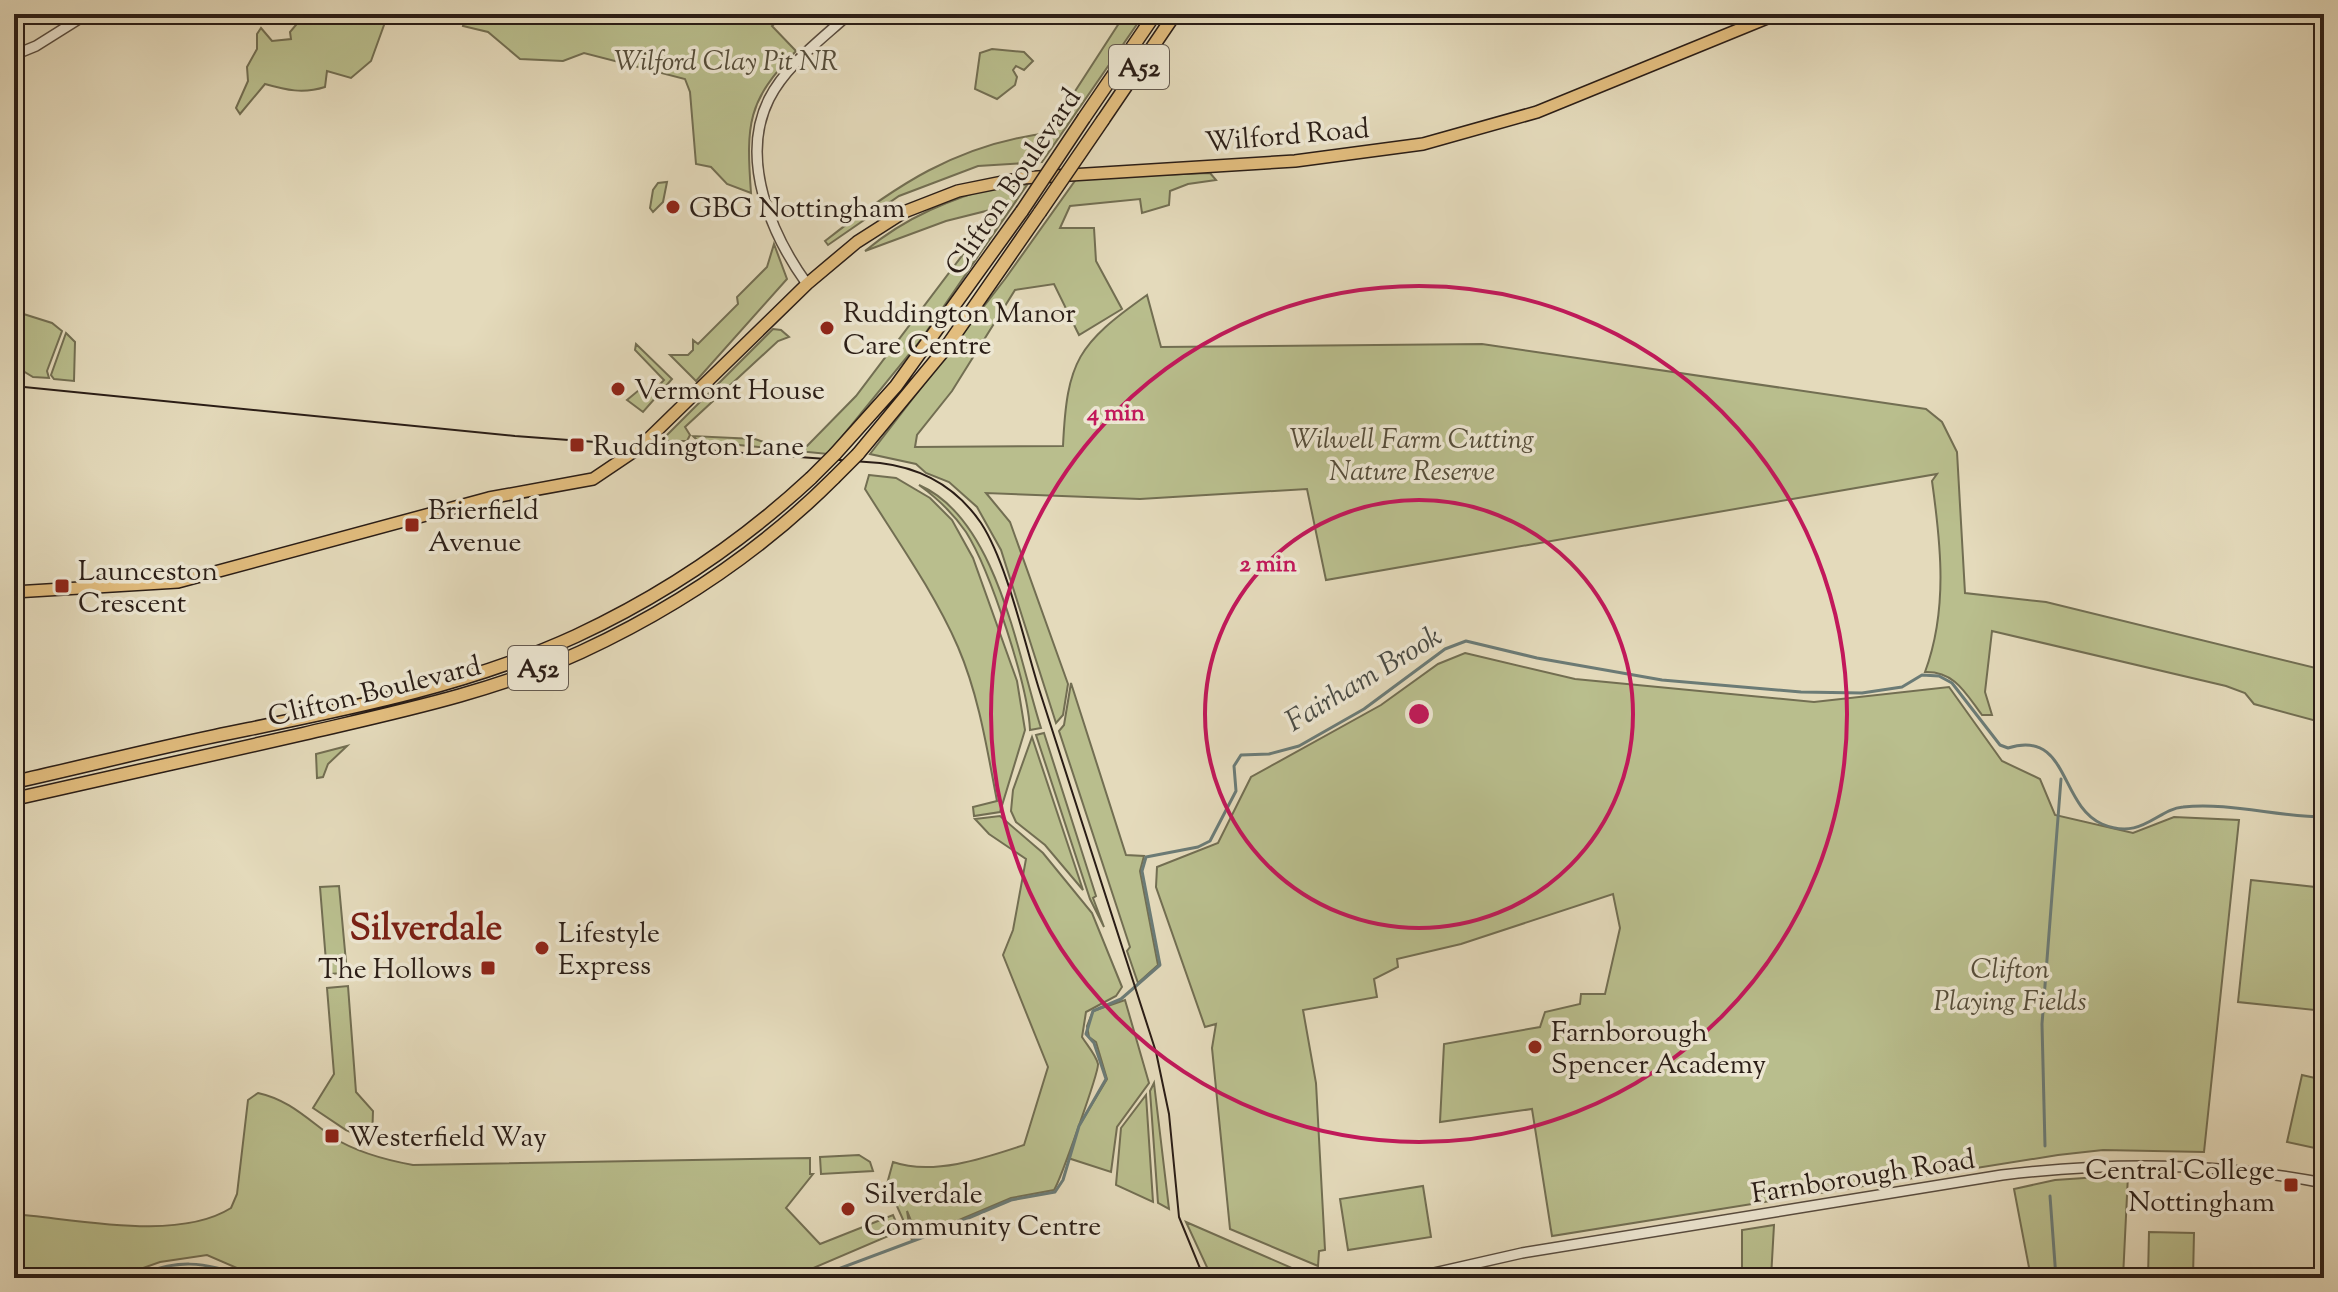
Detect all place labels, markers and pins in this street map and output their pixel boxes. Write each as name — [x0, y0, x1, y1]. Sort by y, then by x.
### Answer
place label: GBG Nottingham — [689, 190, 905, 230]
marker: GBG Nottingham — [664, 198, 682, 216]
place label: Ruddington Manor Care Centre — [843, 295, 1076, 367]
marker: Ruddington Manor Care Centre — [818, 319, 836, 337]
place label: Vermont House — [634, 372, 825, 412]
marker: Vermont House — [609, 380, 627, 398]
place label: Ruddington Lane — [593, 428, 804, 468]
marker: Ruddington Lane — [568, 436, 586, 454]
place label: Brierfield Avenue — [428, 492, 539, 564]
marker: Brierfield Avenue — [403, 516, 421, 534]
place label: Launceston Crescent — [78, 553, 218, 625]
marker: Launceston Crescent — [53, 577, 71, 595]
centre of rings — [1405, 700, 1433, 728]
place label: Lifestyle Express — [558, 915, 660, 987]
marker: Lifestyle Express — [533, 939, 551, 957]
place label: The Hollows — [318, 951, 472, 991]
marker: The Hollows — [479, 959, 497, 977]
place label: Farnborough Spencer Academy — [1551, 1014, 1766, 1086]
marker: Farnborough Spencer Academy — [1526, 1038, 1544, 1056]
place label: Westerfield Way — [348, 1119, 547, 1159]
marker: Westerfield Way — [323, 1127, 341, 1145]
place label: Central College Nottingham — [2085, 1152, 2275, 1224]
place label: Silverdale Community Centre — [864, 1176, 1101, 1248]
marker: Central College Nottingham — [2282, 1176, 2300, 1194]
marker: Silverdale Community Centre — [839, 1200, 857, 1218]

